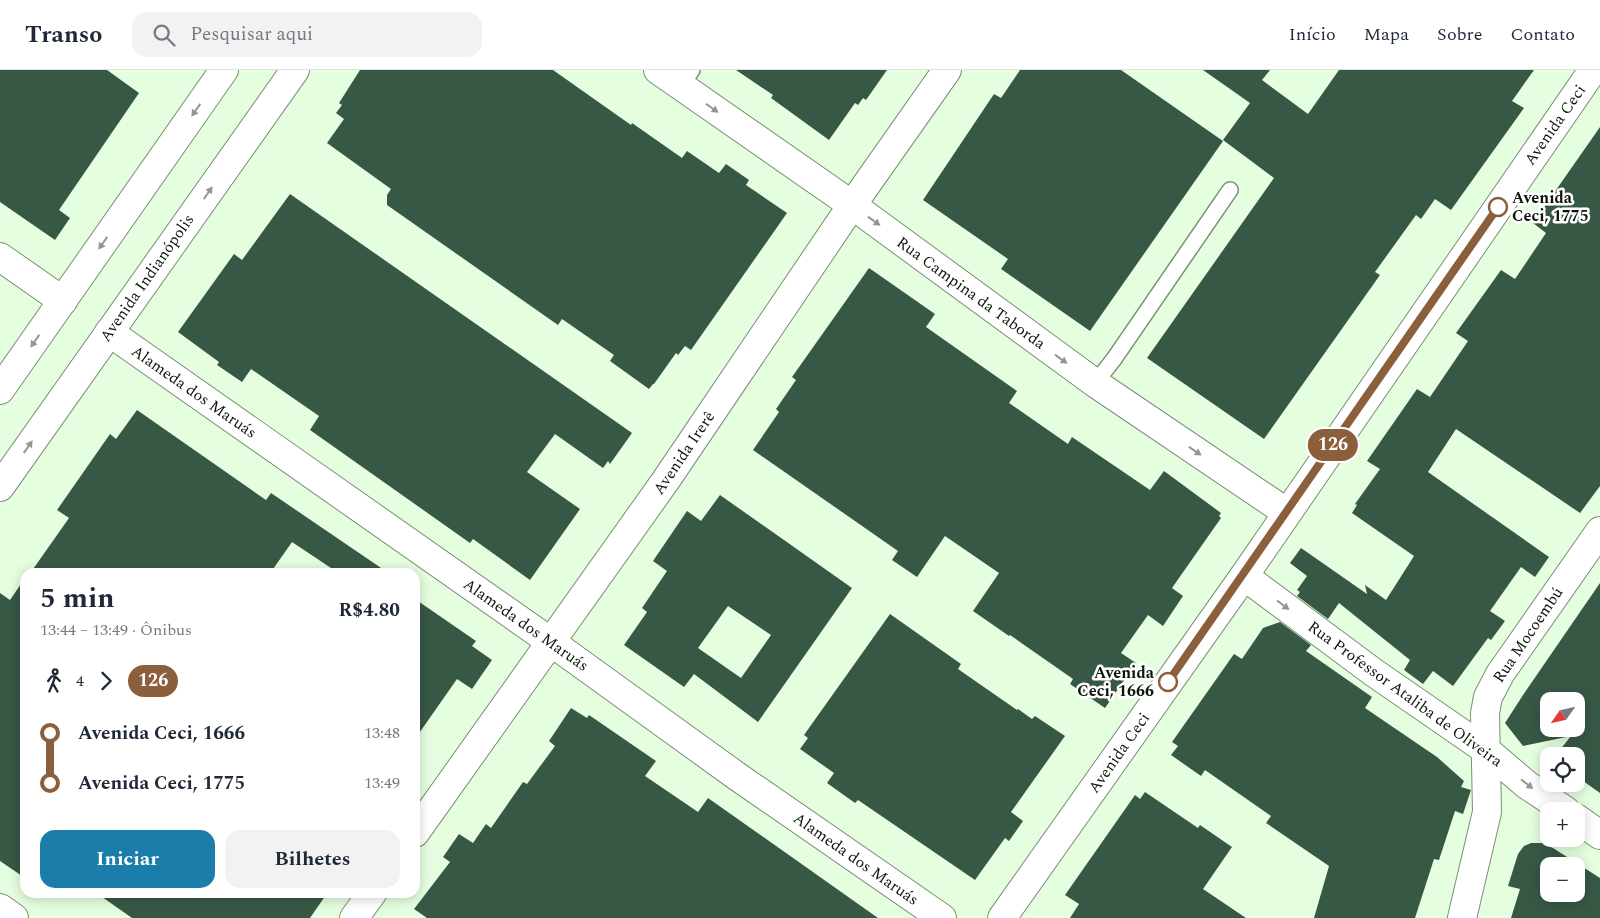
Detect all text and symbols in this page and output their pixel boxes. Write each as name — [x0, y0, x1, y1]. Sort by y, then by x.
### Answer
search box — [132, 12, 482, 57]
text: Transo — [25, 17, 102, 53]
text: Pesquisar aqui — [190, 20, 313, 49]
icon: search — [150, 21, 178, 49]
text: Início — [1289, 21, 1336, 48]
text: Mapa — [1364, 21, 1409, 48]
text: Sobre — [1437, 21, 1482, 48]
text: Contato — [1510, 21, 1575, 48]
street label: Avenida Ceci — [1518, 80, 1592, 170]
one-way arrow — [191, 103, 201, 117]
one-way arrow — [705, 103, 719, 113]
one-way arrow — [203, 186, 213, 200]
place label: Avenida Ceci, 1775 — [1512, 186, 1589, 228]
marker: Avenida Ceci, 1775 — [1488, 197, 1508, 217]
street label: Avenida Indianópolis — [94, 209, 200, 347]
one-way arrow — [867, 216, 880, 227]
street label: Rua Campina da Taborda — [891, 231, 1051, 355]
one-way arrow — [98, 236, 108, 250]
one-way arrow — [30, 334, 40, 348]
street label: Alameda dos Maruás — [126, 340, 262, 444]
one-way arrow — [1054, 354, 1068, 364]
street label: Avenida Irerê — [647, 406, 721, 500]
line badge: 126 — [1304, 429, 1362, 461]
text: 126 — [1318, 431, 1348, 458]
one-way arrow — [23, 440, 33, 454]
one-way arrow — [1188, 446, 1202, 456]
street label: Alameda dos Maruás — [458, 573, 594, 677]
text: 5 min — [40, 577, 115, 620]
street label: Rua Mocoembú — [1487, 582, 1569, 688]
text: R$4.80 — [338, 596, 400, 625]
one-way arrow — [1276, 600, 1290, 610]
street label: Rua Professor Ataliba de Oliveira — [1303, 615, 1508, 773]
text: 13:44 – 13:49 · Ônibus — [40, 618, 192, 642]
place label: Avenida Ceci, 1666 — [1077, 661, 1155, 703]
icon: walk — [40, 667, 68, 695]
icon: forward — [92, 667, 120, 695]
text: 126 — [138, 667, 168, 694]
text: 4 — [76, 669, 84, 693]
marker: Avenida Ceci, 1666 — [1158, 672, 1178, 692]
north arrow — [1540, 692, 1585, 738]
map controls — [1540, 692, 1585, 902]
street label: Avenida Ceci — [1082, 708, 1156, 798]
text: Avenida Ceci, 1666 — [78, 719, 245, 748]
text: 13:48 — [364, 721, 400, 745]
button: locate — [1540, 747, 1585, 792]
text: Avenida Ceci, 1775 — [78, 769, 245, 798]
text: 13:49 — [364, 771, 400, 795]
one-way arrow — [1520, 778, 1533, 789]
button: + — [1540, 802, 1585, 847]
street label: Alameda dos Maruás — [788, 807, 924, 911]
button: Iniciar — [40, 830, 215, 888]
button: Bilhetes — [225, 830, 400, 888]
button: − — [1540, 857, 1585, 902]

